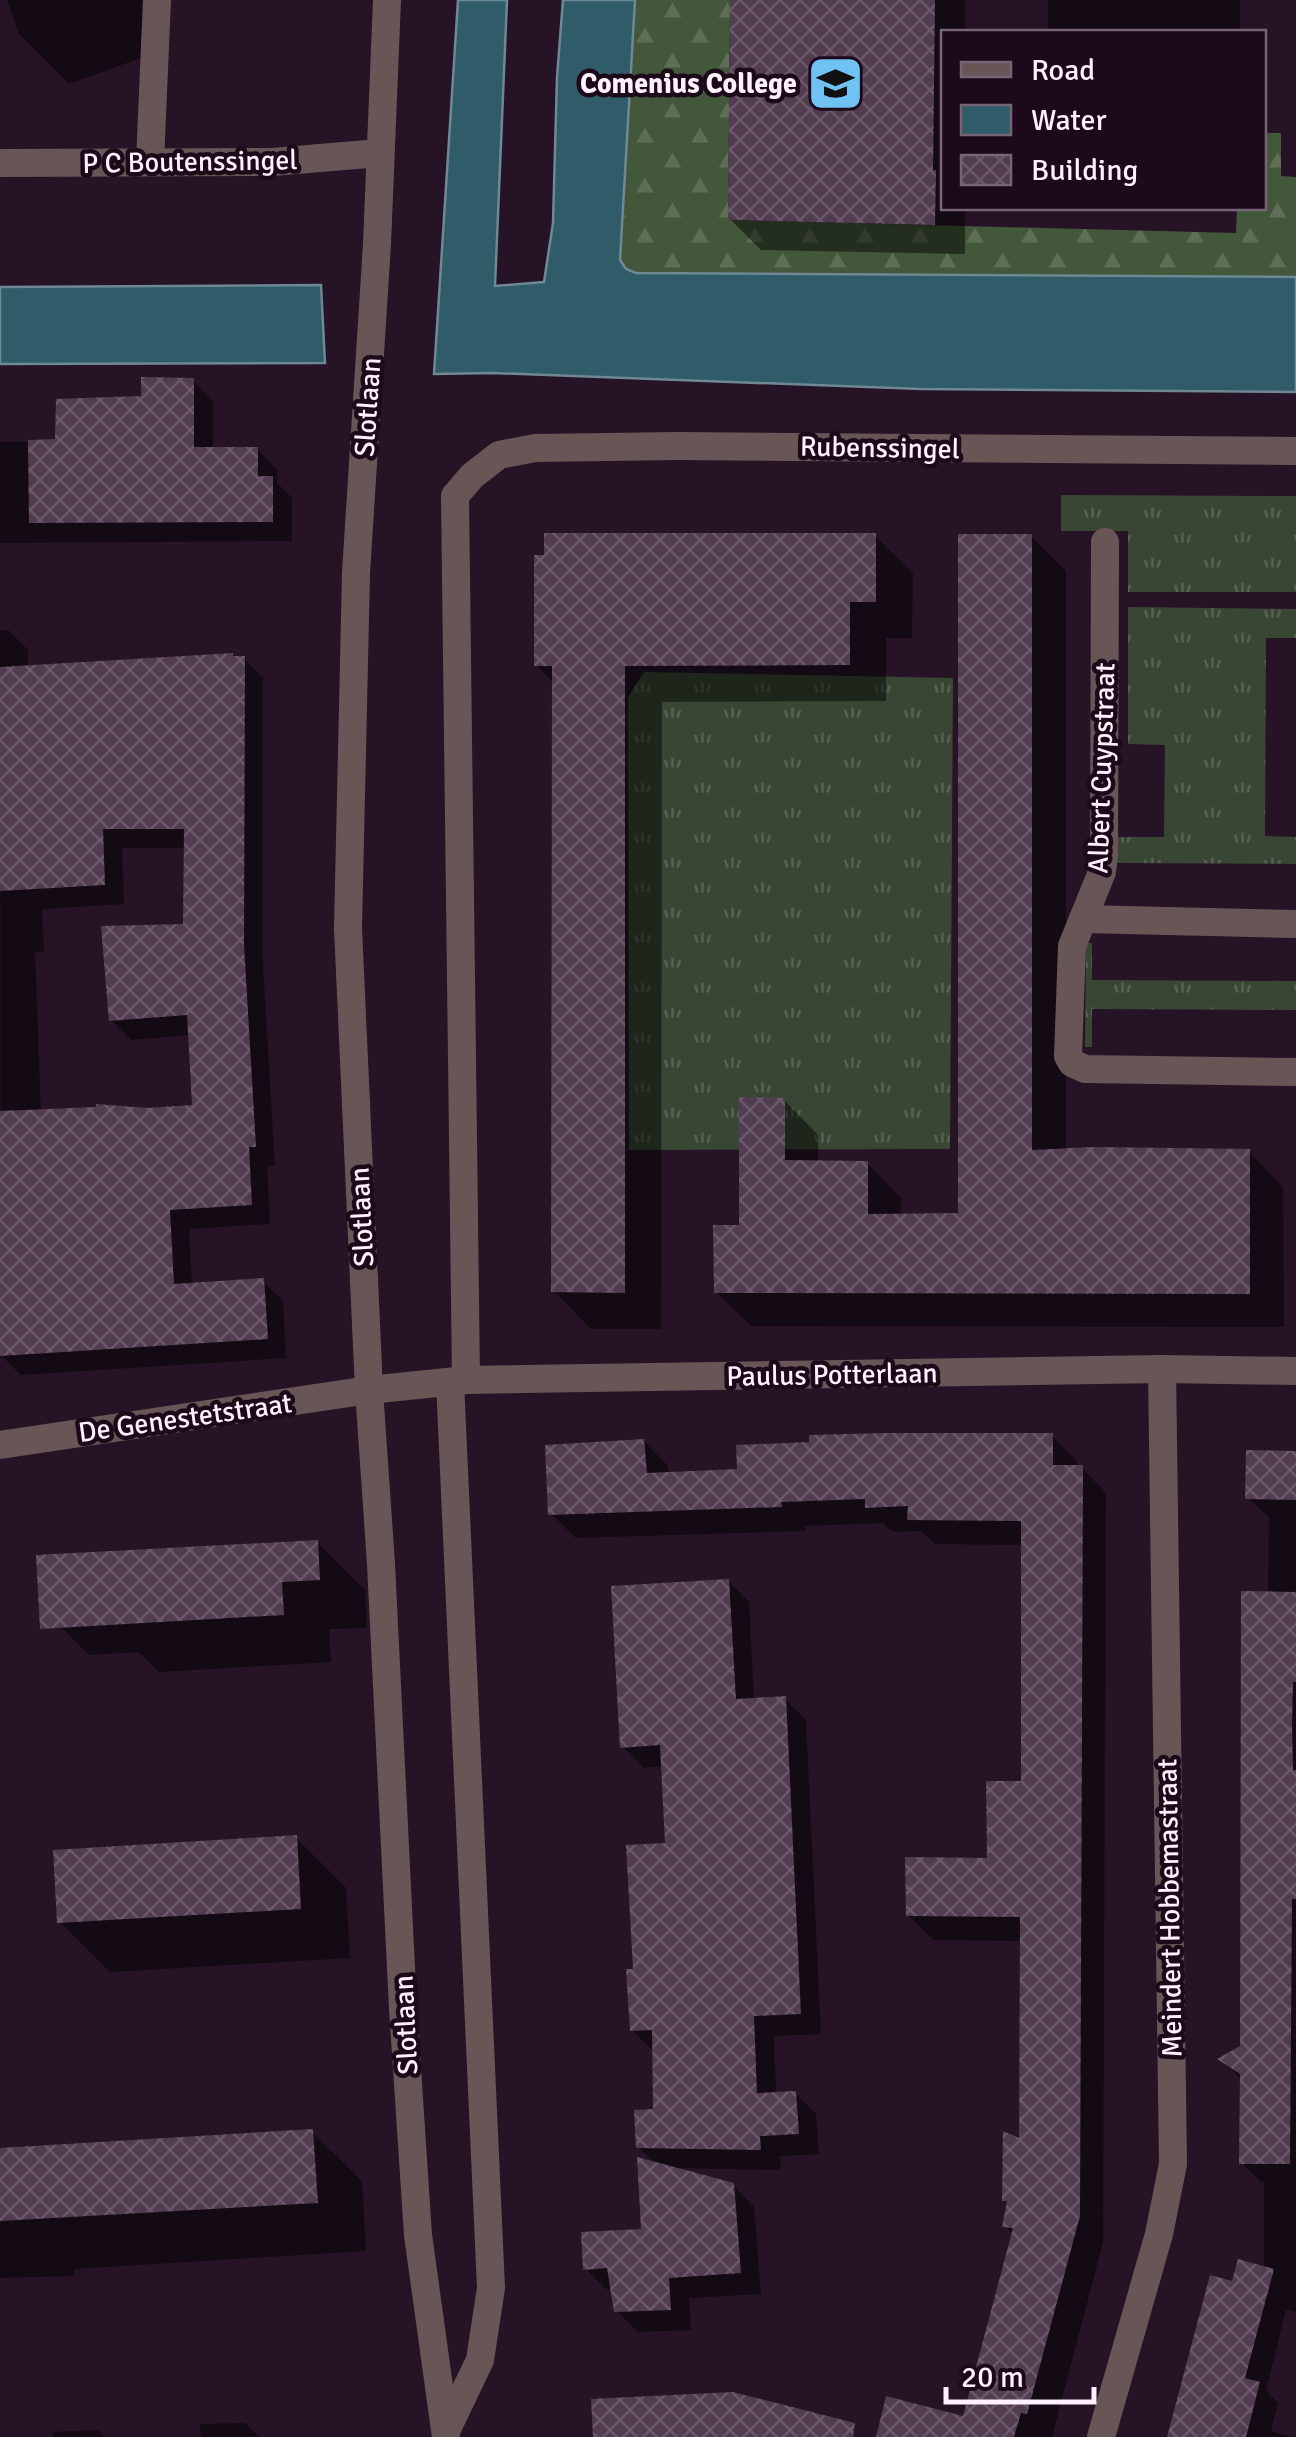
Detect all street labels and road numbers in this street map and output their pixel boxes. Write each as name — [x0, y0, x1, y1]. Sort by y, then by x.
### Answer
street label: P C Boutenssingel — [82, 143, 298, 181]
street label: Slotlaan — [348, 356, 388, 458]
street label: Rubenssingel — [800, 430, 960, 466]
street label: Albert Cuypstraat — [1081, 662, 1123, 874]
street label: Slotlaan — [342, 1166, 382, 1268]
street label: Paulus Potterlaan — [726, 1356, 938, 1394]
street label: De Genestetstraat — [76, 1386, 294, 1450]
street label: Meindert Hobbemastraat — [1150, 1758, 1190, 2058]
street label: Slotlaan — [386, 1974, 426, 2076]

